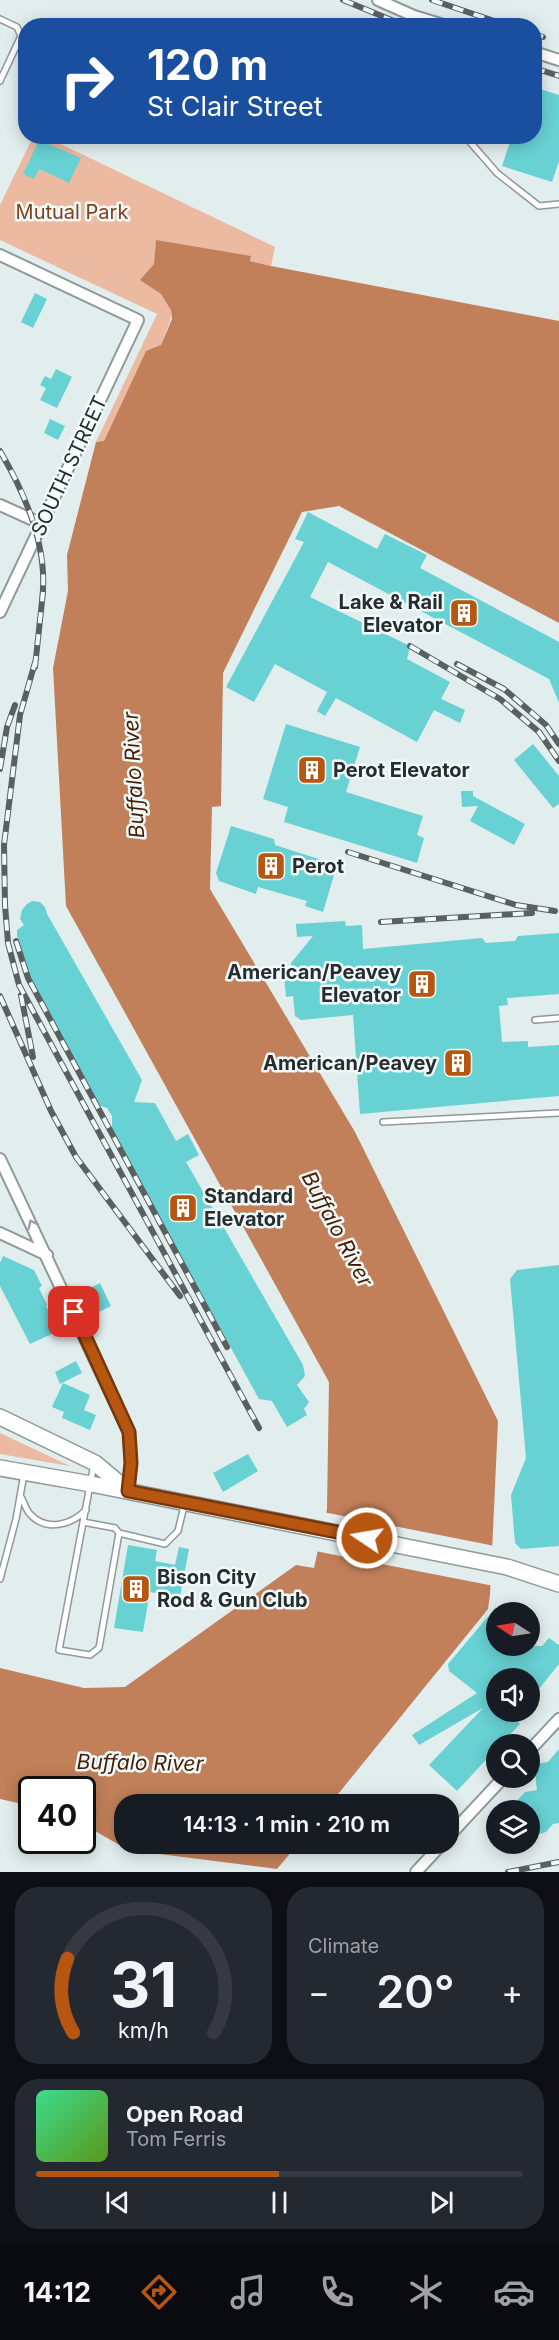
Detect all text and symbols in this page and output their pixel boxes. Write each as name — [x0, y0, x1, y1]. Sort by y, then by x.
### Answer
text: 120 m — [147, 39, 268, 90]
icon: right — [48, 42, 126, 120]
text: St Clair Street — [147, 90, 323, 123]
park label: Mutual Park — [16, 200, 128, 224]
street label: SOUTH STREET — [26, 392, 112, 540]
place label: Lake & Rail Elevator — [339, 590, 443, 637]
building icon: Lake & Rail Elevator — [448, 597, 480, 629]
water label: Buffalo River — [118, 710, 149, 839]
building icon: Perot Elevator — [296, 754, 328, 786]
place label: Perot Elevator — [333, 758, 470, 782]
building icon: Perot — [255, 850, 287, 882]
place label: Perot — [292, 854, 344, 878]
place label: American/Peavey Elevator — [227, 960, 401, 1007]
building icon: American/Peavey Elevator — [406, 968, 438, 1000]
building icon: American/Peavey — [442, 1047, 474, 1079]
place label: American/Peavey — [263, 1051, 437, 1075]
water label: Buffalo River — [297, 1167, 379, 1292]
place label: Standard Elevator — [204, 1184, 293, 1231]
building icon: Standard Elevator — [167, 1192, 199, 1224]
one-way arrow — [27, 1219, 39, 1230]
pin — [48, 1286, 99, 1337]
icon: arrive — [57, 1295, 90, 1328]
position arrow — [335, 1506, 399, 1570]
place label: Bison City Rod & Gun Club — [157, 1565, 308, 1612]
building icon: Bison City Rod & Gun Club — [120, 1573, 152, 1605]
north arrow — [486, 1602, 540, 1656]
map controls — [486, 1602, 540, 1854]
button: sound — [486, 1668, 540, 1722]
button: search — [486, 1734, 540, 1788]
water label: Buffalo River — [76, 1749, 205, 1776]
speed limit sign: 40 — [18, 1776, 96, 1854]
button: layers — [486, 1800, 540, 1854]
text: 14:13 · 1 min · 210 m — [183, 1811, 390, 1837]
text: Climate — [308, 1934, 379, 1958]
text: 31 — [110, 1947, 177, 2022]
text: 20° — [376, 1964, 455, 2019]
text: − — [308, 1972, 330, 2012]
text: + — [501, 1972, 523, 2012]
text: km/h — [118, 2017, 169, 2043]
text: Open Road — [126, 2101, 243, 2127]
text: Tom Ferris — [126, 2127, 226, 2151]
icon: previous — [101, 2186, 134, 2219]
icon: pause — [263, 2186, 296, 2219]
icon: next — [425, 2186, 458, 2219]
icon: directions — [138, 2271, 180, 2313]
icon: music — [227, 2271, 269, 2313]
icon: phone — [316, 2271, 358, 2313]
icon: climate — [405, 2271, 447, 2313]
icon: car — [493, 2271, 535, 2313]
text: 14:12 — [23, 2276, 91, 2309]

